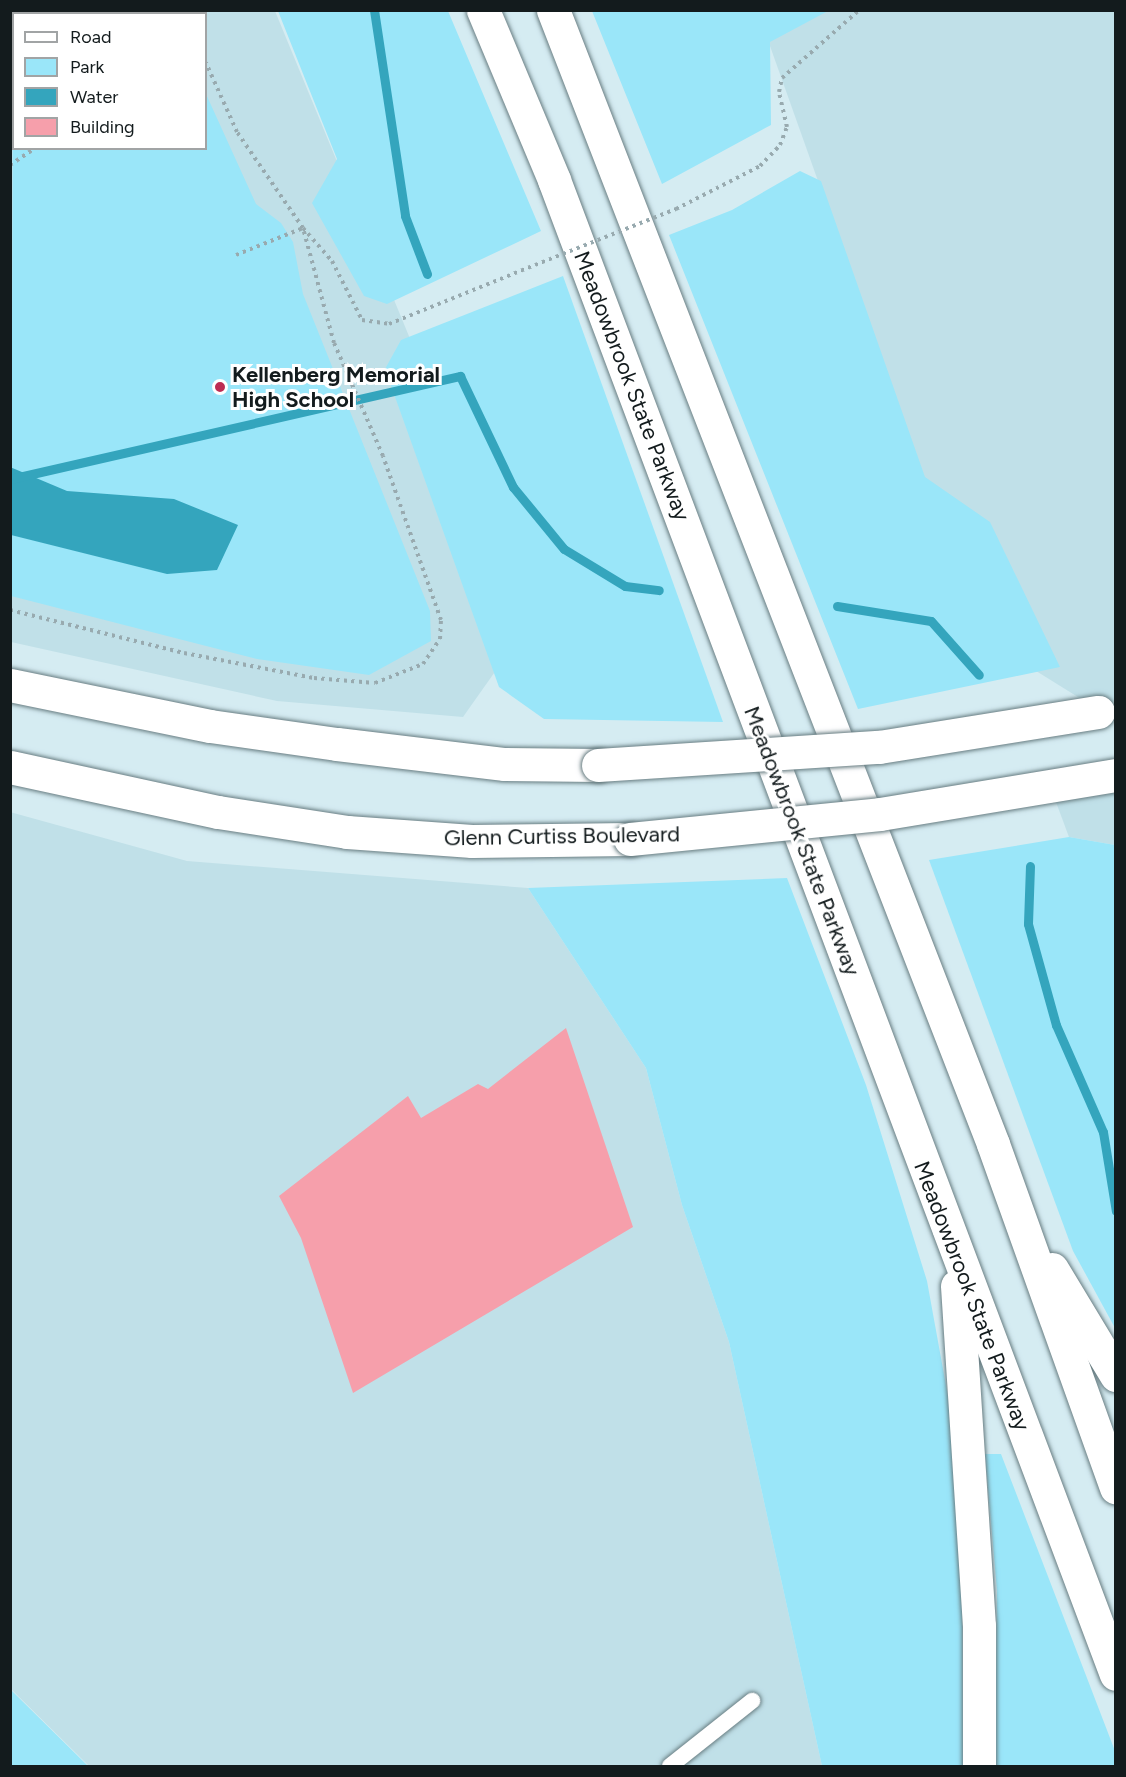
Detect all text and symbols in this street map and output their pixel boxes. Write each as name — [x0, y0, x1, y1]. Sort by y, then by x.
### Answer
legend — [12, 12, 207, 150]
text: Road — [70, 26, 111, 48]
text: Park — [70, 56, 104, 78]
text: Water — [70, 86, 118, 108]
text: Building — [70, 116, 135, 138]
street label: Meadowbrook State Parkway — [568, 248, 696, 524]
place label: Kellenberg Memorial High School — [232, 361, 440, 412]
marker: Kellenberg Memorial High School — [213, 380, 227, 394]
street label: Meadowbrook State Parkway — [738, 703, 866, 979]
street label: Glenn Curtiss Boulevard — [444, 821, 680, 851]
street label: Meadowbrook State Parkway — [908, 1158, 1036, 1434]

